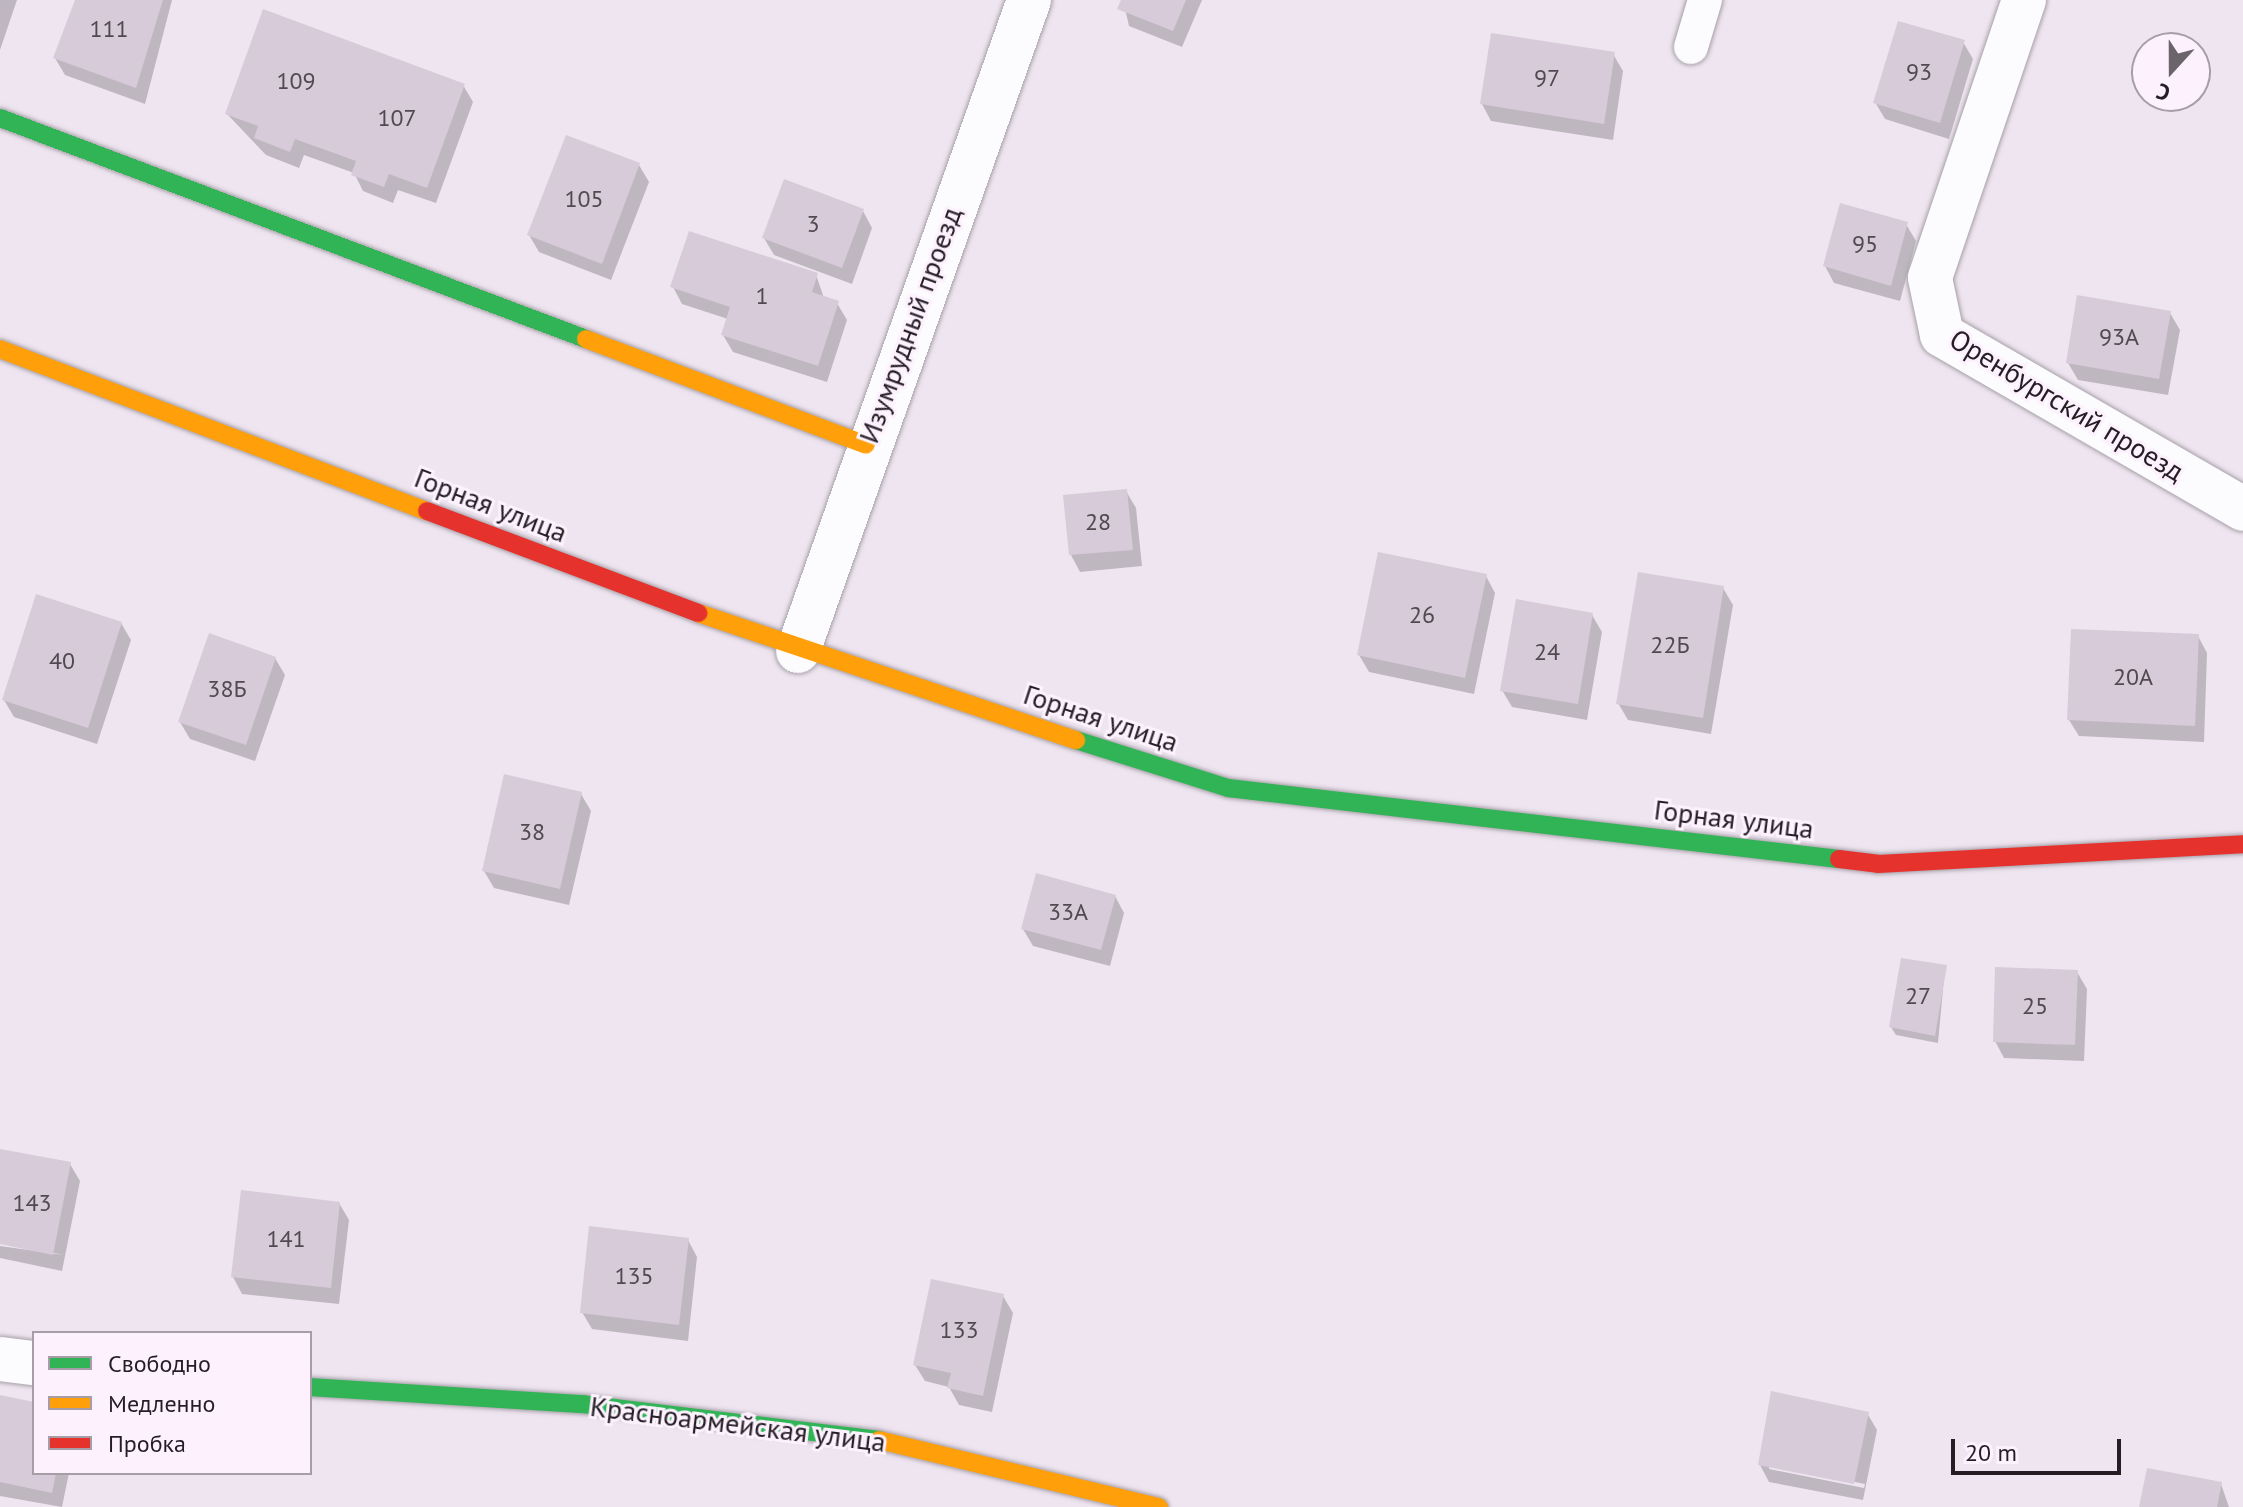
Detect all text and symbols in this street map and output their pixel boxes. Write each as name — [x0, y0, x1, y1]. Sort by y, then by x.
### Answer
house number: 111 — [89, 15, 129, 43]
north arrow — [2131, 32, 2211, 112]
house number: 93 — [1906, 58, 1932, 86]
house number: 97 — [1534, 64, 1560, 92]
house number: 109 — [276, 67, 316, 95]
text: С — [2152, 77, 2174, 108]
house number: 107 — [377, 104, 417, 132]
house number: 105 — [564, 185, 604, 213]
street label: Изумрудный проезд — [852, 203, 968, 447]
house number: 3 — [806, 210, 820, 238]
house number: 95 — [1852, 230, 1878, 258]
house number: 1 — [755, 282, 769, 310]
street label: Оренбургский проезд — [1944, 322, 2190, 488]
house number: 93А — [2099, 323, 2139, 351]
street label: Горная улица — [410, 461, 572, 549]
house number: 28 — [1085, 508, 1111, 536]
house number: 26 — [1409, 601, 1435, 629]
house number: 22Б — [1650, 631, 1690, 659]
house number: 24 — [1534, 638, 1560, 666]
house number: 40 — [49, 647, 75, 675]
house number: 20А — [2113, 663, 2153, 691]
house number: 38Б — [207, 675, 247, 703]
street label: Горная улица — [1019, 677, 1183, 759]
street label: Горная улица — [1652, 793, 1816, 845]
house number: 38 — [519, 818, 545, 846]
house number: 33А — [1048, 898, 1088, 926]
house number: 27 — [1905, 982, 1931, 1010]
house number: 25 — [2022, 992, 2048, 1020]
house number: 143 — [12, 1189, 52, 1217]
house number: 141 — [266, 1225, 306, 1253]
house number: 135 — [614, 1262, 654, 1290]
house number: 133 — [939, 1316, 979, 1344]
legend — [32, 1331, 312, 1475]
text: Свободно — [108, 1348, 211, 1379]
text: Медленно — [108, 1388, 215, 1419]
street label: Красноармейская улица — [588, 1389, 888, 1459]
scale bar — [1955, 1423, 2125, 1473]
text: Пробка — [108, 1428, 186, 1459]
text: 20 m — [1965, 1437, 2017, 1468]

